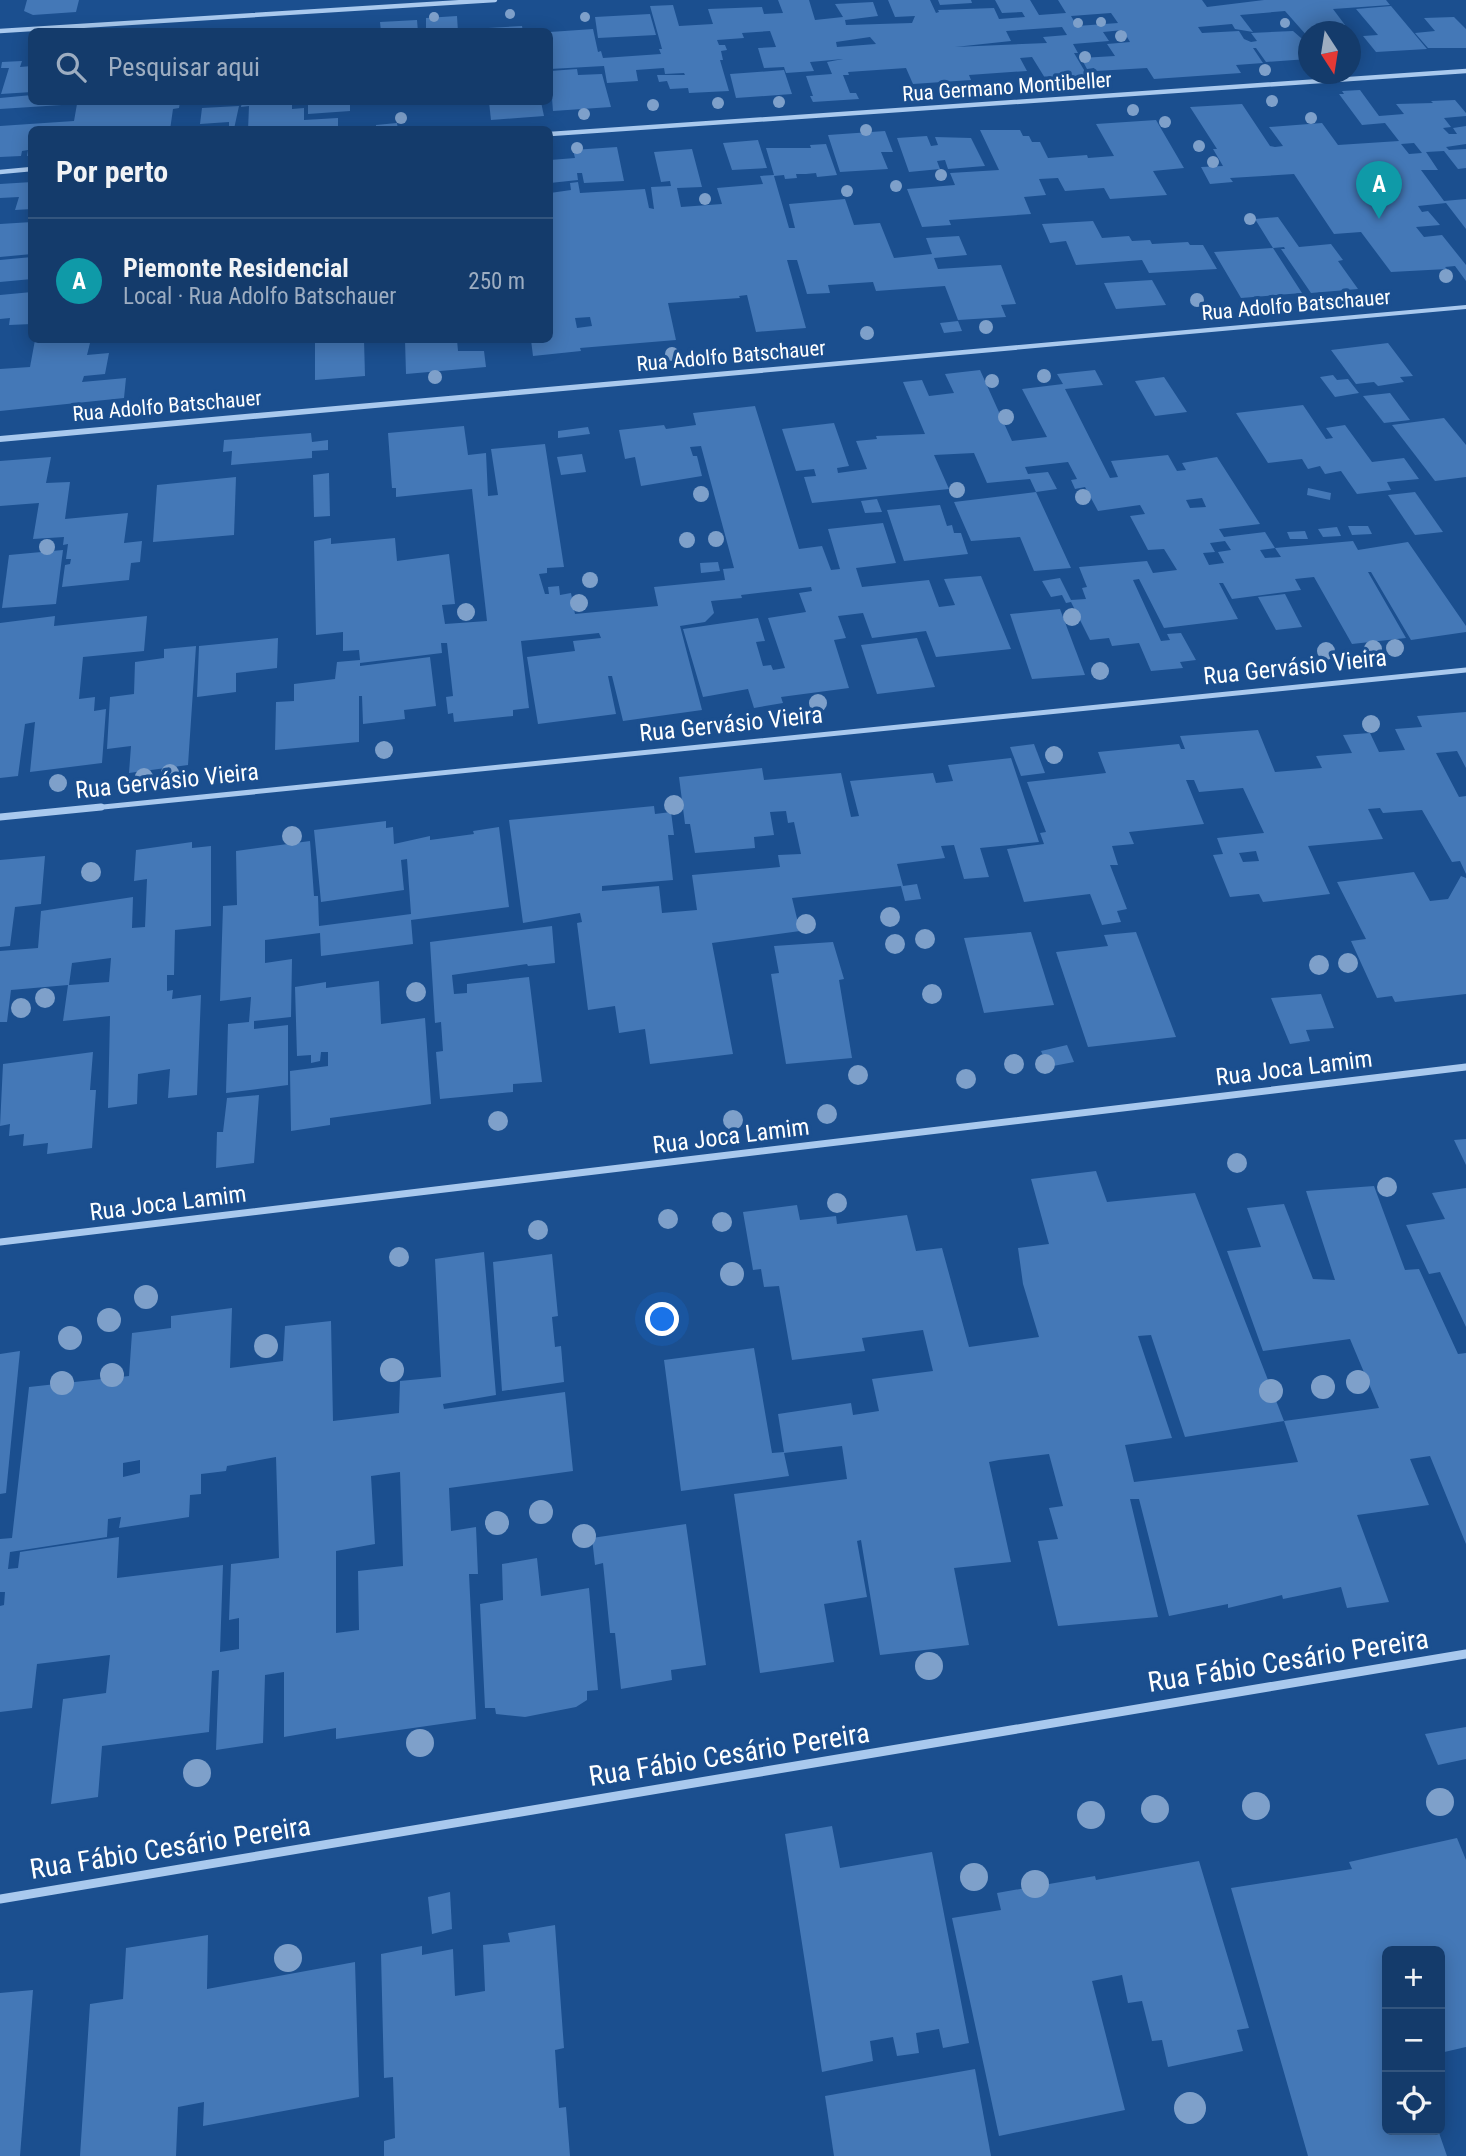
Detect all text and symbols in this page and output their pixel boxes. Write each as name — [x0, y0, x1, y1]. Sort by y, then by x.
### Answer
north arrow — [1298, 21, 1361, 84]
search box — [28, 28, 553, 105]
icon: search — [52, 48, 90, 86]
text: Pesquisar aqui — [108, 52, 260, 82]
street label: Rua Germano Montibeller — [901, 68, 1113, 106]
text: Por perto — [56, 154, 168, 189]
pin: A — [1356, 161, 1402, 219]
text: Piemonte Residencial — [123, 253, 349, 283]
text: A — [72, 268, 86, 295]
text: 250 m — [468, 268, 525, 295]
text: Local · Rua Adolfo Batschauer — [123, 283, 396, 310]
street label: Rua Adolfo Batschauer — [1200, 285, 1392, 325]
street label: Rua Adolfo Batschauer — [635, 336, 827, 376]
street label: Rua Adolfo Batschauer — [71, 386, 263, 426]
street label: Rua Gervásio Vieira — [1202, 643, 1388, 691]
street label: Rua Gervásio Vieira — [638, 700, 824, 748]
street label: Rua Gervásio Vieira — [74, 757, 260, 805]
street label: Rua Joca Lamim — [1214, 1044, 1374, 1092]
street label: Rua Joca Lamim — [651, 1112, 811, 1160]
street label: Rua Joca Lamim — [88, 1179, 248, 1227]
your location — [645, 1302, 679, 1336]
street label: Rua Fábio Cesário Pereira — [1145, 1622, 1431, 1699]
street label: Rua Fábio Cesário Pereira — [586, 1716, 872, 1793]
street label: Rua Fábio Cesário Pereira — [27, 1809, 313, 1886]
map controls — [1382, 1946, 1445, 2135]
button: + — [1382, 1946, 1445, 2009]
button: − — [1382, 2009, 1445, 2072]
button: locate — [1382, 2072, 1445, 2135]

